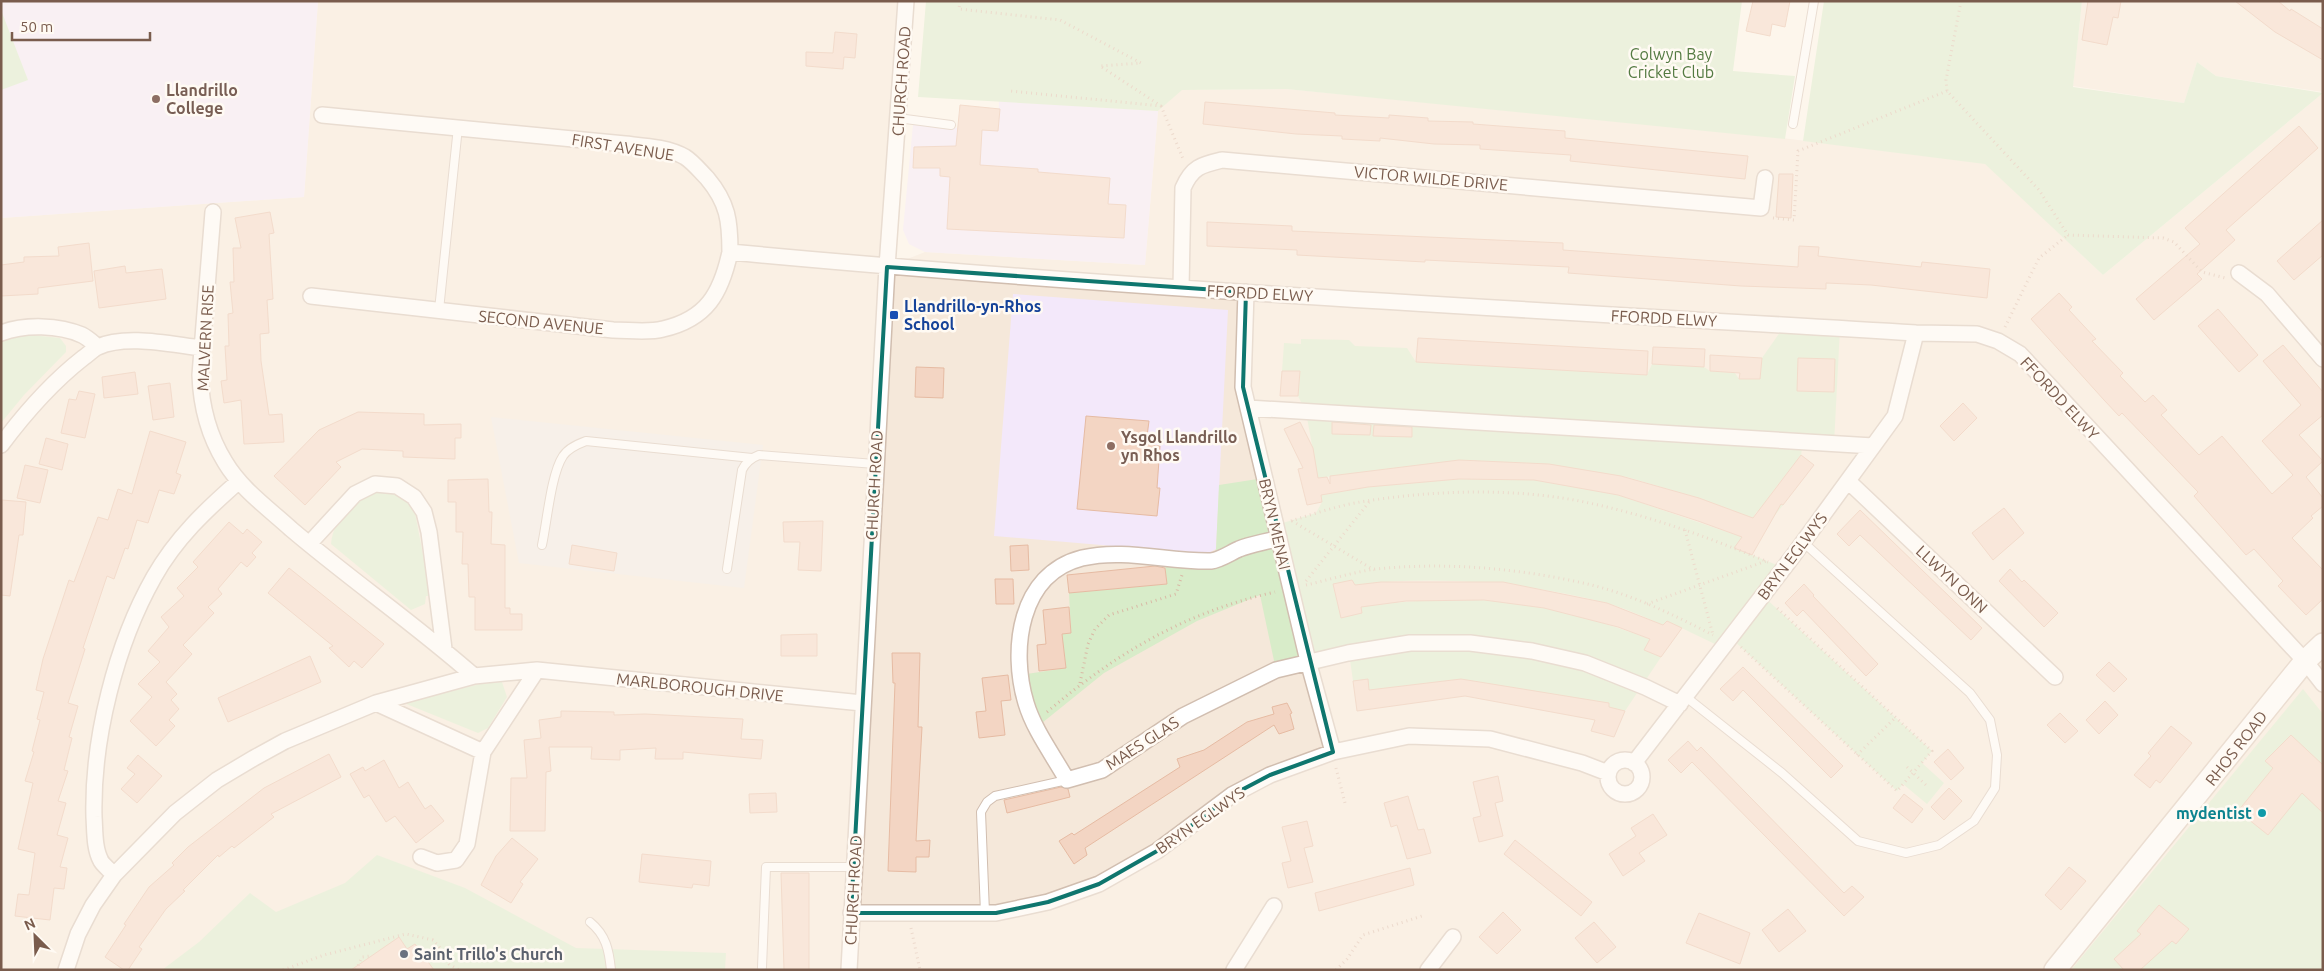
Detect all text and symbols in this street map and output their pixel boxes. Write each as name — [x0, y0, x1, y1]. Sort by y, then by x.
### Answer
scale bar — [12, 10, 150, 42]
text: 50 m — [20, 18, 53, 35]
street label: CHURCH ROAD — [888, 25, 914, 137]
park label: Colwyn Bay Cricket Club — [1628, 45, 1714, 81]
place label: Llandrillo College — [166, 81, 238, 117]
marker: Llandrillo College — [150, 93, 162, 105]
street label: FIRST AVENUE — [571, 130, 676, 164]
street label: VICTOR WILDE DRIVE — [1353, 162, 1509, 194]
street label: FFORDD ELWY — [1206, 281, 1314, 305]
street label: MALVERN RISE — [193, 284, 217, 392]
place label: Llandrillo-yn-Rhos School — [904, 297, 1041, 333]
street label: SECOND AVENUE — [478, 306, 604, 338]
street label: FFORDD ELWY — [1610, 306, 1718, 330]
marker: Llandrillo-yn-Rhos School — [888, 309, 900, 321]
street label: FFORDD ELWY — [2017, 353, 2103, 444]
place label: Ysgol Llandrillo yn Rhos — [1121, 428, 1237, 464]
street label: CHURCH ROAD — [862, 429, 886, 541]
marker: Ysgol Llandrillo yn Rhos — [1105, 440, 1117, 452]
street label: BRYN MENAI — [1256, 477, 1294, 571]
street label: BRYN EGLWYS — [1753, 509, 1831, 603]
street label: LLWYN ONN — [1913, 542, 1991, 616]
street label: MARLBOROUGH DRIVE — [615, 669, 785, 705]
street label: RHOS ROAD — [2201, 707, 2271, 789]
street label: MAES GLAS — [1102, 713, 1182, 773]
street label: BRYN EGLWYS — [1152, 783, 1248, 857]
place label: mydentist — [2176, 804, 2252, 822]
marker: mydentist — [2256, 807, 2268, 819]
street label: CHURCH ROAD — [841, 834, 865, 946]
north arrow — [10, 911, 60, 961]
text: N — [22, 915, 38, 934]
place label: Saint Trillo's Church — [414, 945, 563, 963]
marker: Saint Trillo's Church — [398, 948, 410, 960]

